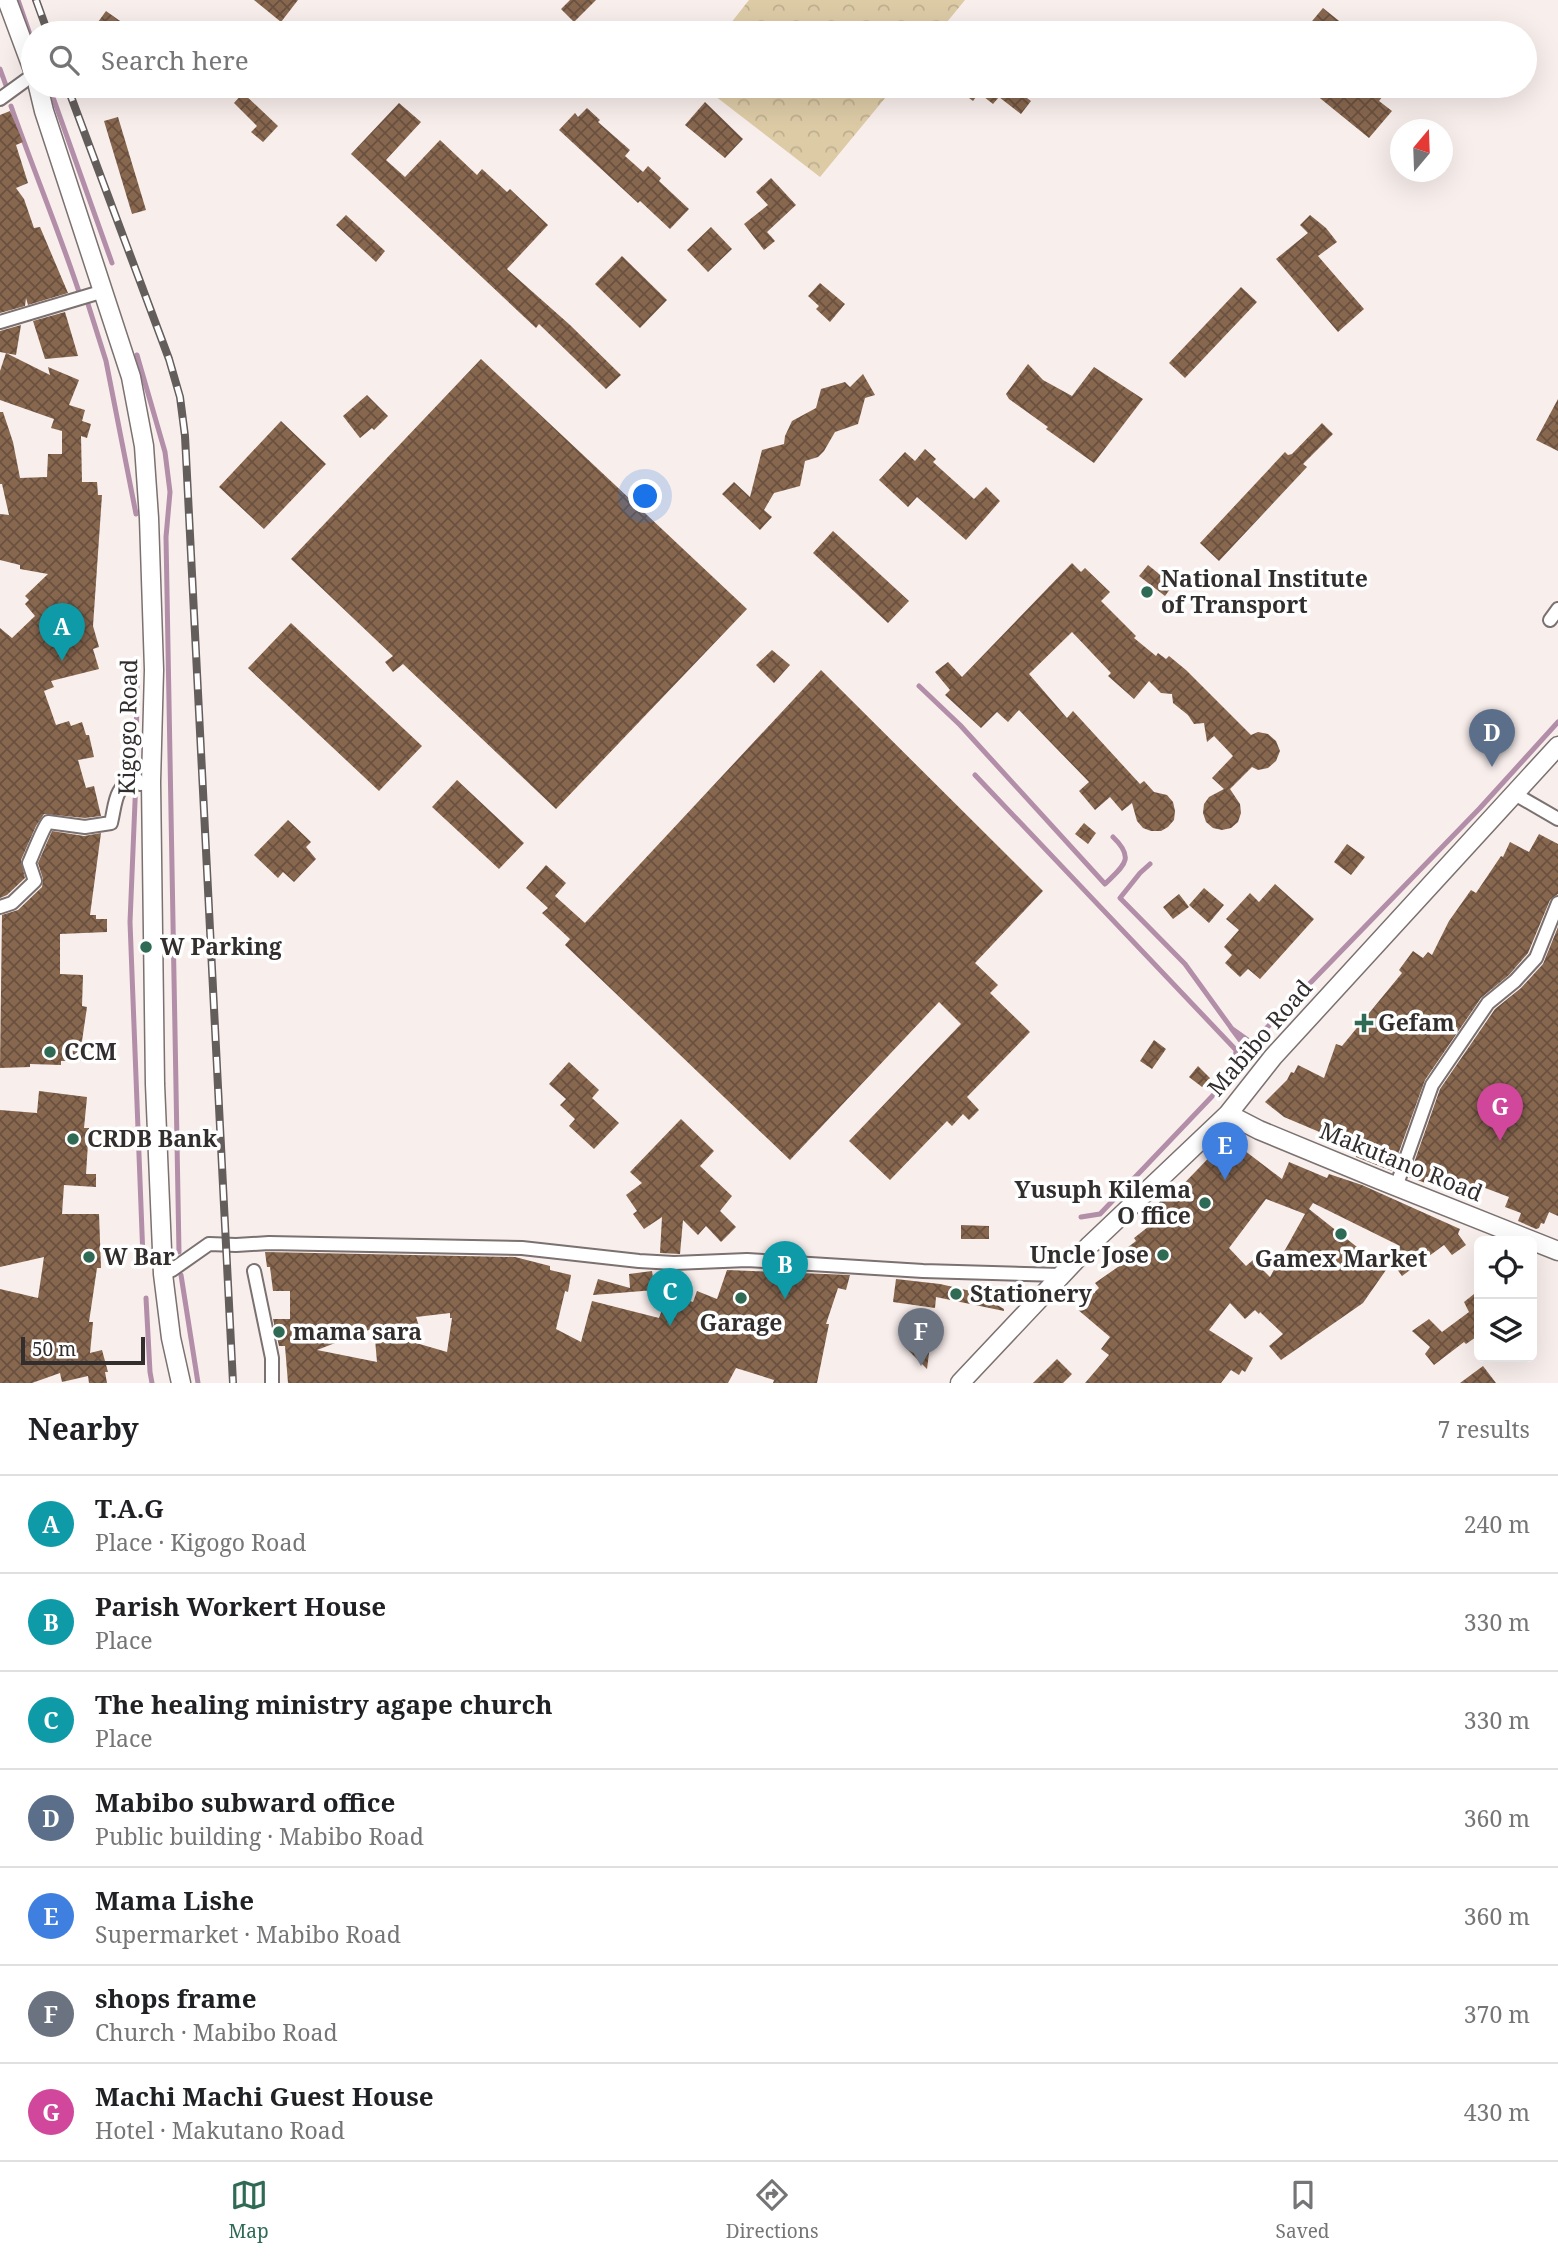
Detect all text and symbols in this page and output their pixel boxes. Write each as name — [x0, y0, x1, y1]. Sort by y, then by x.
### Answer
search box — [21, 21, 1537, 98]
icon: search — [45, 41, 83, 79]
text: Search here — [101, 42, 249, 78]
north arrow — [1390, 119, 1453, 182]
your location — [628, 479, 662, 513]
place label: National Institute of Transport — [1161, 562, 1368, 620]
marker: National Institute of Transport — [1139, 584, 1155, 600]
pin: A — [39, 603, 85, 661]
street label: Kigogo Road — [110, 659, 144, 795]
pin: D — [1469, 709, 1515, 767]
place label: W Parking — [160, 930, 282, 962]
marker: W Parking — [138, 939, 154, 955]
street label: Mabibo Road — [1200, 972, 1319, 1102]
place label: Gefam — [1378, 1006, 1455, 1038]
marker: Gefam — [1356, 1015, 1372, 1031]
place label: CCM — [64, 1035, 117, 1067]
marker: CCM — [42, 1044, 58, 1060]
pin: G — [1477, 1083, 1523, 1141]
street label: Makutano Road — [1315, 1114, 1488, 1208]
place label: CRDB Bank — [87, 1122, 217, 1154]
pin: E — [1202, 1122, 1248, 1180]
marker: CRDB Bank — [65, 1131, 81, 1147]
place label: Yusuph Kilema O ffice — [1014, 1173, 1191, 1231]
marker: Yusuph Kilema O ffice — [1197, 1195, 1213, 1211]
marker: Gamex Market — [1333, 1226, 1349, 1242]
map controls — [1474, 1236, 1537, 1362]
button: locate — [1474, 1236, 1537, 1299]
place label: Uncle Jose — [1030, 1238, 1149, 1270]
place label: W Bar — [103, 1240, 175, 1272]
pin: B — [762, 1241, 808, 1299]
place label: Gamex Market — [1255, 1242, 1427, 1274]
marker: Uncle Jose — [1155, 1247, 1171, 1263]
marker: W Bar — [81, 1249, 97, 1265]
pin: C — [647, 1268, 693, 1326]
place label: Stationery — [970, 1277, 1092, 1309]
marker: Stationery — [948, 1286, 964, 1302]
marker: Garage — [733, 1290, 749, 1306]
button: layers — [1474, 1299, 1537, 1362]
place label: Garage — [700, 1306, 782, 1338]
pin: F — [898, 1308, 944, 1366]
place label: mama sara — [293, 1315, 422, 1347]
marker: mama sara — [271, 1324, 287, 1340]
scale bar — [21, 1334, 145, 1366]
text: 50 m — [32, 1336, 76, 1362]
text: Nearby — [28, 1408, 139, 1449]
text: 7 results — [1437, 1413, 1530, 1445]
text: T.A.G — [95, 1490, 164, 1526]
text: A — [42, 1508, 60, 1540]
text: 240 m — [1464, 1508, 1530, 1540]
text: Place · Kigogo Road — [95, 1526, 306, 1558]
text: Parish Workert House — [95, 1588, 386, 1624]
text: B — [43, 1606, 59, 1638]
text: 330 m — [1464, 1606, 1530, 1638]
text: Place — [95, 1624, 153, 1656]
text: The healing ministry agape church — [95, 1686, 553, 1722]
text: C — [43, 1704, 59, 1736]
text: 330 m — [1464, 1704, 1530, 1736]
text: Place — [95, 1722, 153, 1754]
text: Mabibo subward office — [95, 1784, 395, 1820]
text: D — [42, 1802, 60, 1834]
text: 360 m — [1464, 1802, 1530, 1834]
text: Public building · Mabibo Road — [95, 1820, 424, 1852]
text: Mama Lishe — [95, 1882, 254, 1918]
text: E — [43, 1900, 59, 1932]
text: 360 m — [1464, 1900, 1530, 1932]
text: Supermarket · Mabibo Road — [95, 1918, 401, 1950]
text: shops frame — [95, 1980, 257, 2016]
text: F — [44, 1998, 58, 2030]
text: 370 m — [1464, 1998, 1530, 2030]
text: Church · Mabibo Road — [95, 2016, 338, 2048]
text: Machi Machi Guest House — [95, 2078, 434, 2114]
text: G — [42, 2096, 60, 2128]
text: 430 m — [1464, 2096, 1530, 2128]
text: Hotel · Makutano Road — [95, 2114, 345, 2146]
tab: Map — [229, 2176, 269, 2244]
tab: Directions — [726, 2176, 819, 2244]
tab: Saved — [1276, 2176, 1329, 2244]

